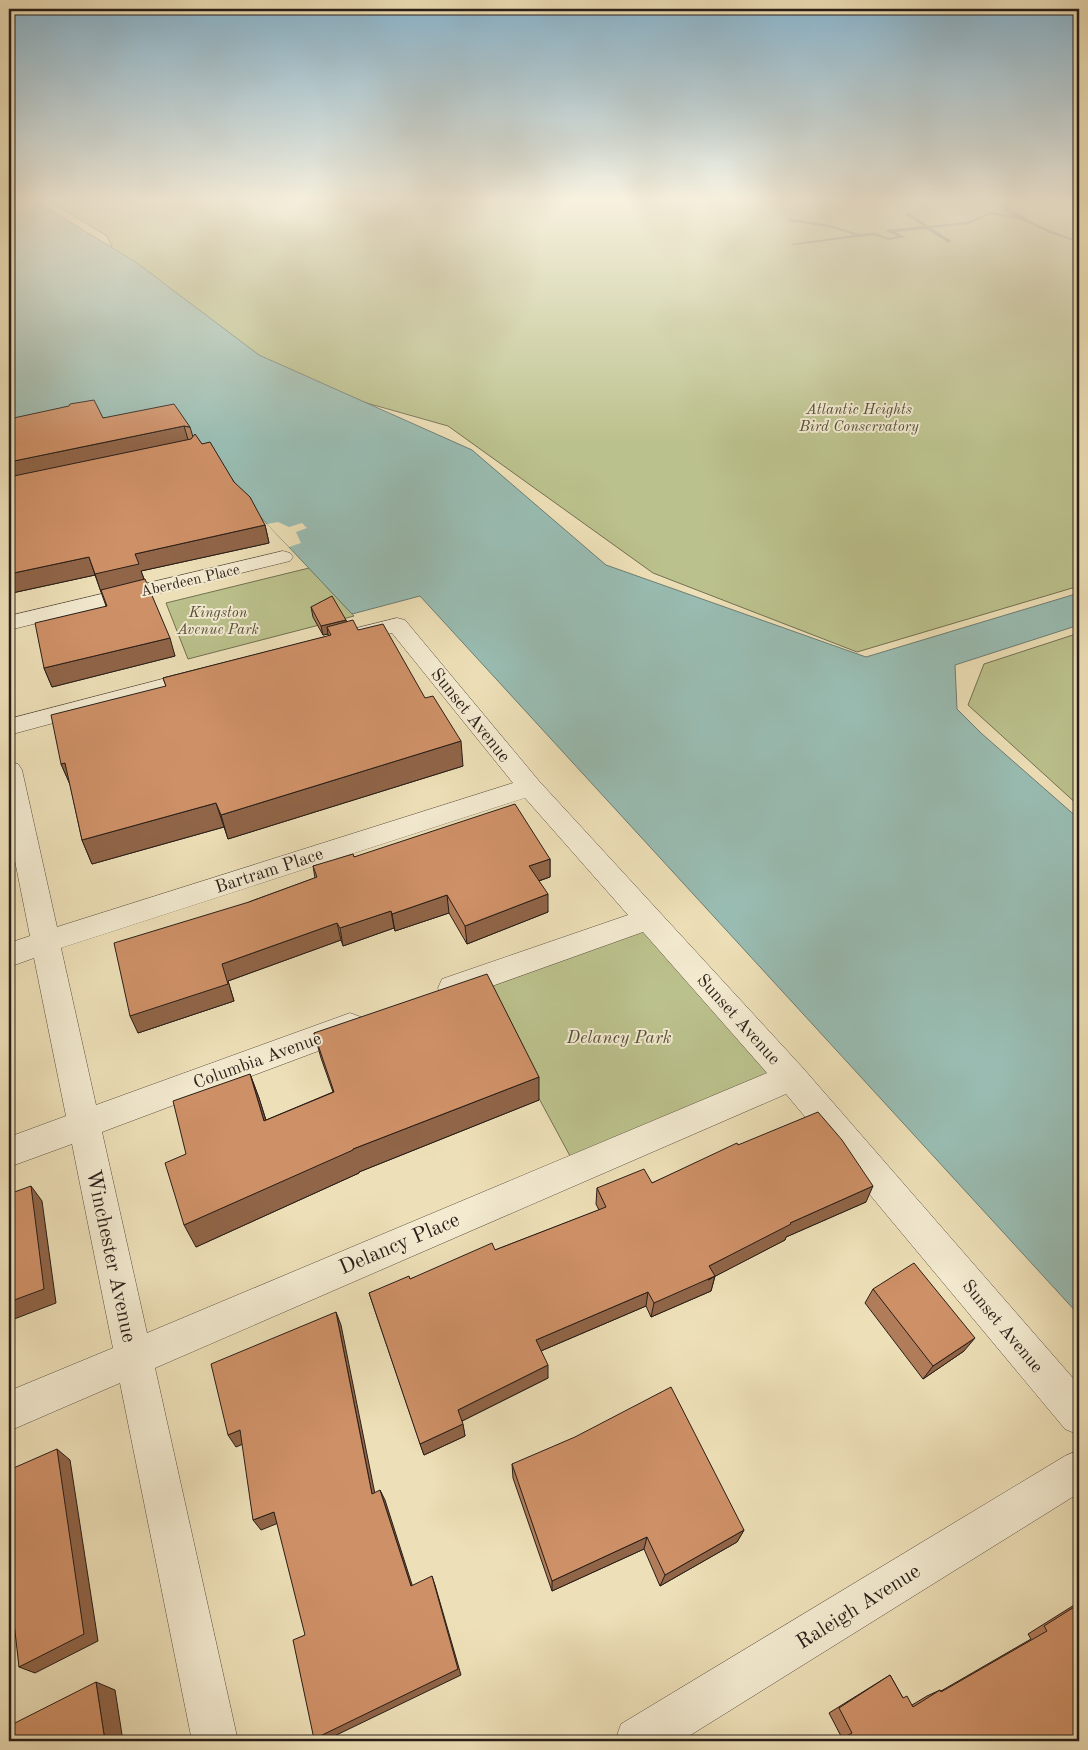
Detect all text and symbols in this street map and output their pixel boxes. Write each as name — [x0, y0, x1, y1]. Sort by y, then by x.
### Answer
park label: Atlantic Heights Bird Conservatory — [798, 403, 919, 435]
street label: Aberdeen Place — [139, 563, 241, 600]
park label: Kingston Avenue Park — [176, 606, 259, 638]
street label: Sunset Avenue — [427, 665, 513, 766]
street label: Bartram Place — [213, 845, 326, 897]
street label: Sunset Avenue — [693, 971, 783, 1068]
street label: Columbia Avenue — [191, 1029, 324, 1092]
park label: Delancy Park — [565, 1029, 672, 1047]
street label: Winchester Avenue — [82, 1168, 139, 1345]
street label: Delancy Place — [336, 1210, 463, 1279]
street label: Sunset Avenue — [958, 1277, 1046, 1377]
street label: Raleigh Avenue — [793, 1561, 924, 1654]

